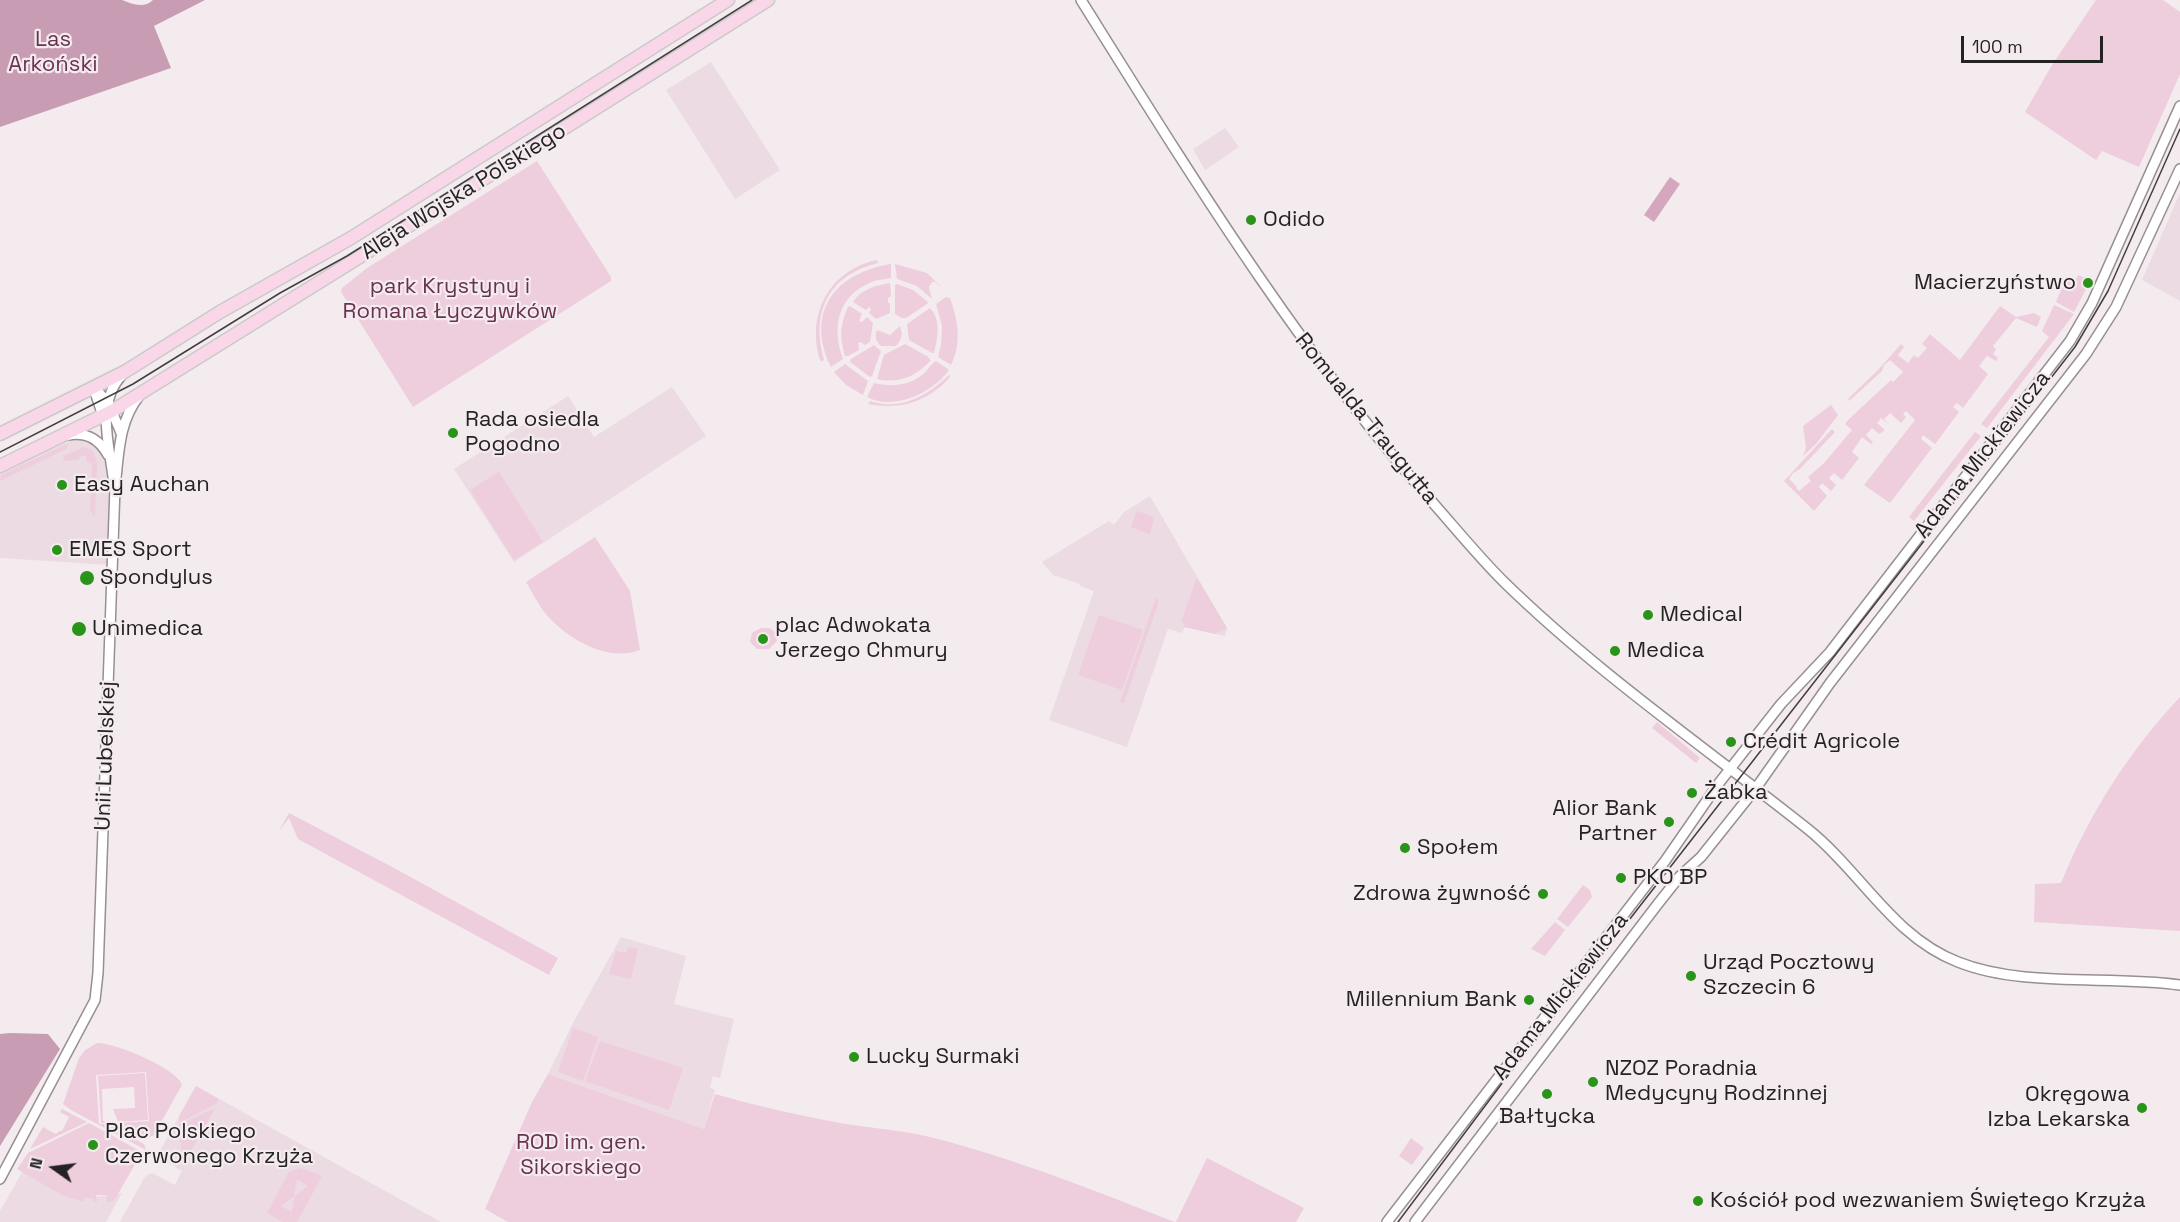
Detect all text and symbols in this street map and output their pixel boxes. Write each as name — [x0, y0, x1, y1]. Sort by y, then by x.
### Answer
scale bar — [1964, 24, 2106, 62]
park label: Las Arkoński — [8, 27, 98, 78]
text: 100 m — [1972, 35, 2023, 58]
street label: Aleja Wojska Polskiego — [357, 118, 571, 266]
place label: Odido — [1263, 207, 1325, 233]
marker: Odido — [1244, 213, 1258, 227]
place label: Macierzyństwo — [1914, 270, 2076, 296]
park label: park Krystyny i Romana Łyczywków — [343, 274, 557, 326]
marker: Macierzyństwo — [2081, 276, 2095, 290]
street label: Romualda Traugutta — [1289, 328, 1443, 510]
street label: Adama Mickiewicza — [1909, 366, 2057, 544]
place label: Rada osiedla Pogodno — [465, 407, 600, 458]
marker: Rada osiedla Pogodno — [446, 426, 460, 440]
place label: Easy Auchan — [74, 472, 210, 498]
marker: Easy Auchan — [55, 478, 69, 492]
place label: EMES Sport — [69, 537, 192, 563]
marker: EMES Sport — [50, 543, 64, 557]
place label: Spondylus — [100, 565, 213, 591]
marker: Spondylus — [78, 569, 96, 587]
place label: Medical — [1660, 602, 1743, 628]
marker: Medical — [1641, 608, 1655, 622]
place label: plac Adwokata Jerzego Chmury — [775, 613, 948, 664]
place label: Unimedica — [92, 616, 203, 642]
marker: Unimedica — [70, 620, 88, 638]
marker: plac Adwokata Jerzego Chmury — [756, 632, 770, 646]
place label: Medica — [1627, 638, 1704, 664]
marker: Medica — [1608, 644, 1622, 658]
street label: Unii Lubelskiej — [90, 681, 122, 831]
place label: Crédit Agricole — [1743, 729, 1900, 755]
marker: Crédit Agricole — [1724, 735, 1738, 749]
place label: Żabka — [1704, 780, 1768, 806]
marker: Żabka — [1685, 786, 1699, 800]
place label: Alior Bank Partner — [1552, 796, 1657, 848]
marker: Alior Bank Partner — [1662, 815, 1676, 829]
place label: Społem — [1417, 835, 1498, 861]
marker: Społem — [1398, 841, 1412, 855]
place label: PKO BP — [1633, 865, 1707, 891]
marker: PKO BP — [1614, 871, 1628, 885]
place label: Zdrowa żywność — [1353, 881, 1531, 907]
marker: Zdrowa żywność — [1536, 887, 1550, 901]
street label: Adama Mickiewicza — [1487, 908, 1635, 1086]
place label: Urząd Pocztowy Szczecin 6 — [1703, 950, 1874, 1002]
marker: Urząd Pocztowy Szczecin 6 — [1684, 969, 1698, 983]
place label: Millennium Bank — [1346, 987, 1517, 1013]
marker: Millennium Bank — [1522, 993, 1536, 1007]
place label: Lucky Surmaki — [866, 1044, 1020, 1070]
marker: Lucky Surmaki — [847, 1050, 861, 1064]
place label: NZOZ Poradnia Medycyny Rodzinnej — [1605, 1056, 1828, 1108]
marker: NZOZ Poradnia Medycyny Rodzinnej — [1586, 1075, 1600, 1089]
place label: Okręgowa Izba Lekarska — [1988, 1082, 2130, 1134]
marker: Bałtycka — [1540, 1087, 1554, 1101]
marker: Okręgowa Izba Lekarska — [2135, 1101, 2149, 1115]
place label: Bałtycka — [1499, 1104, 1595, 1130]
place label: Plac Polskiego Czerwonego Krzyża — [105, 1119, 313, 1170]
park label: ROD im. gen. Sikorskiego — [516, 1130, 646, 1182]
north arrow — [24, 1138, 84, 1198]
marker: Plac Polskiego Czerwonego Krzyża — [86, 1138, 100, 1152]
text: N — [25, 1156, 48, 1171]
place label: Kościół pod wezwaniem Świętego Krzyża — [1710, 1188, 2146, 1214]
marker: Kościół pod wezwaniem Świętego Krzyża — [1691, 1194, 1705, 1208]

